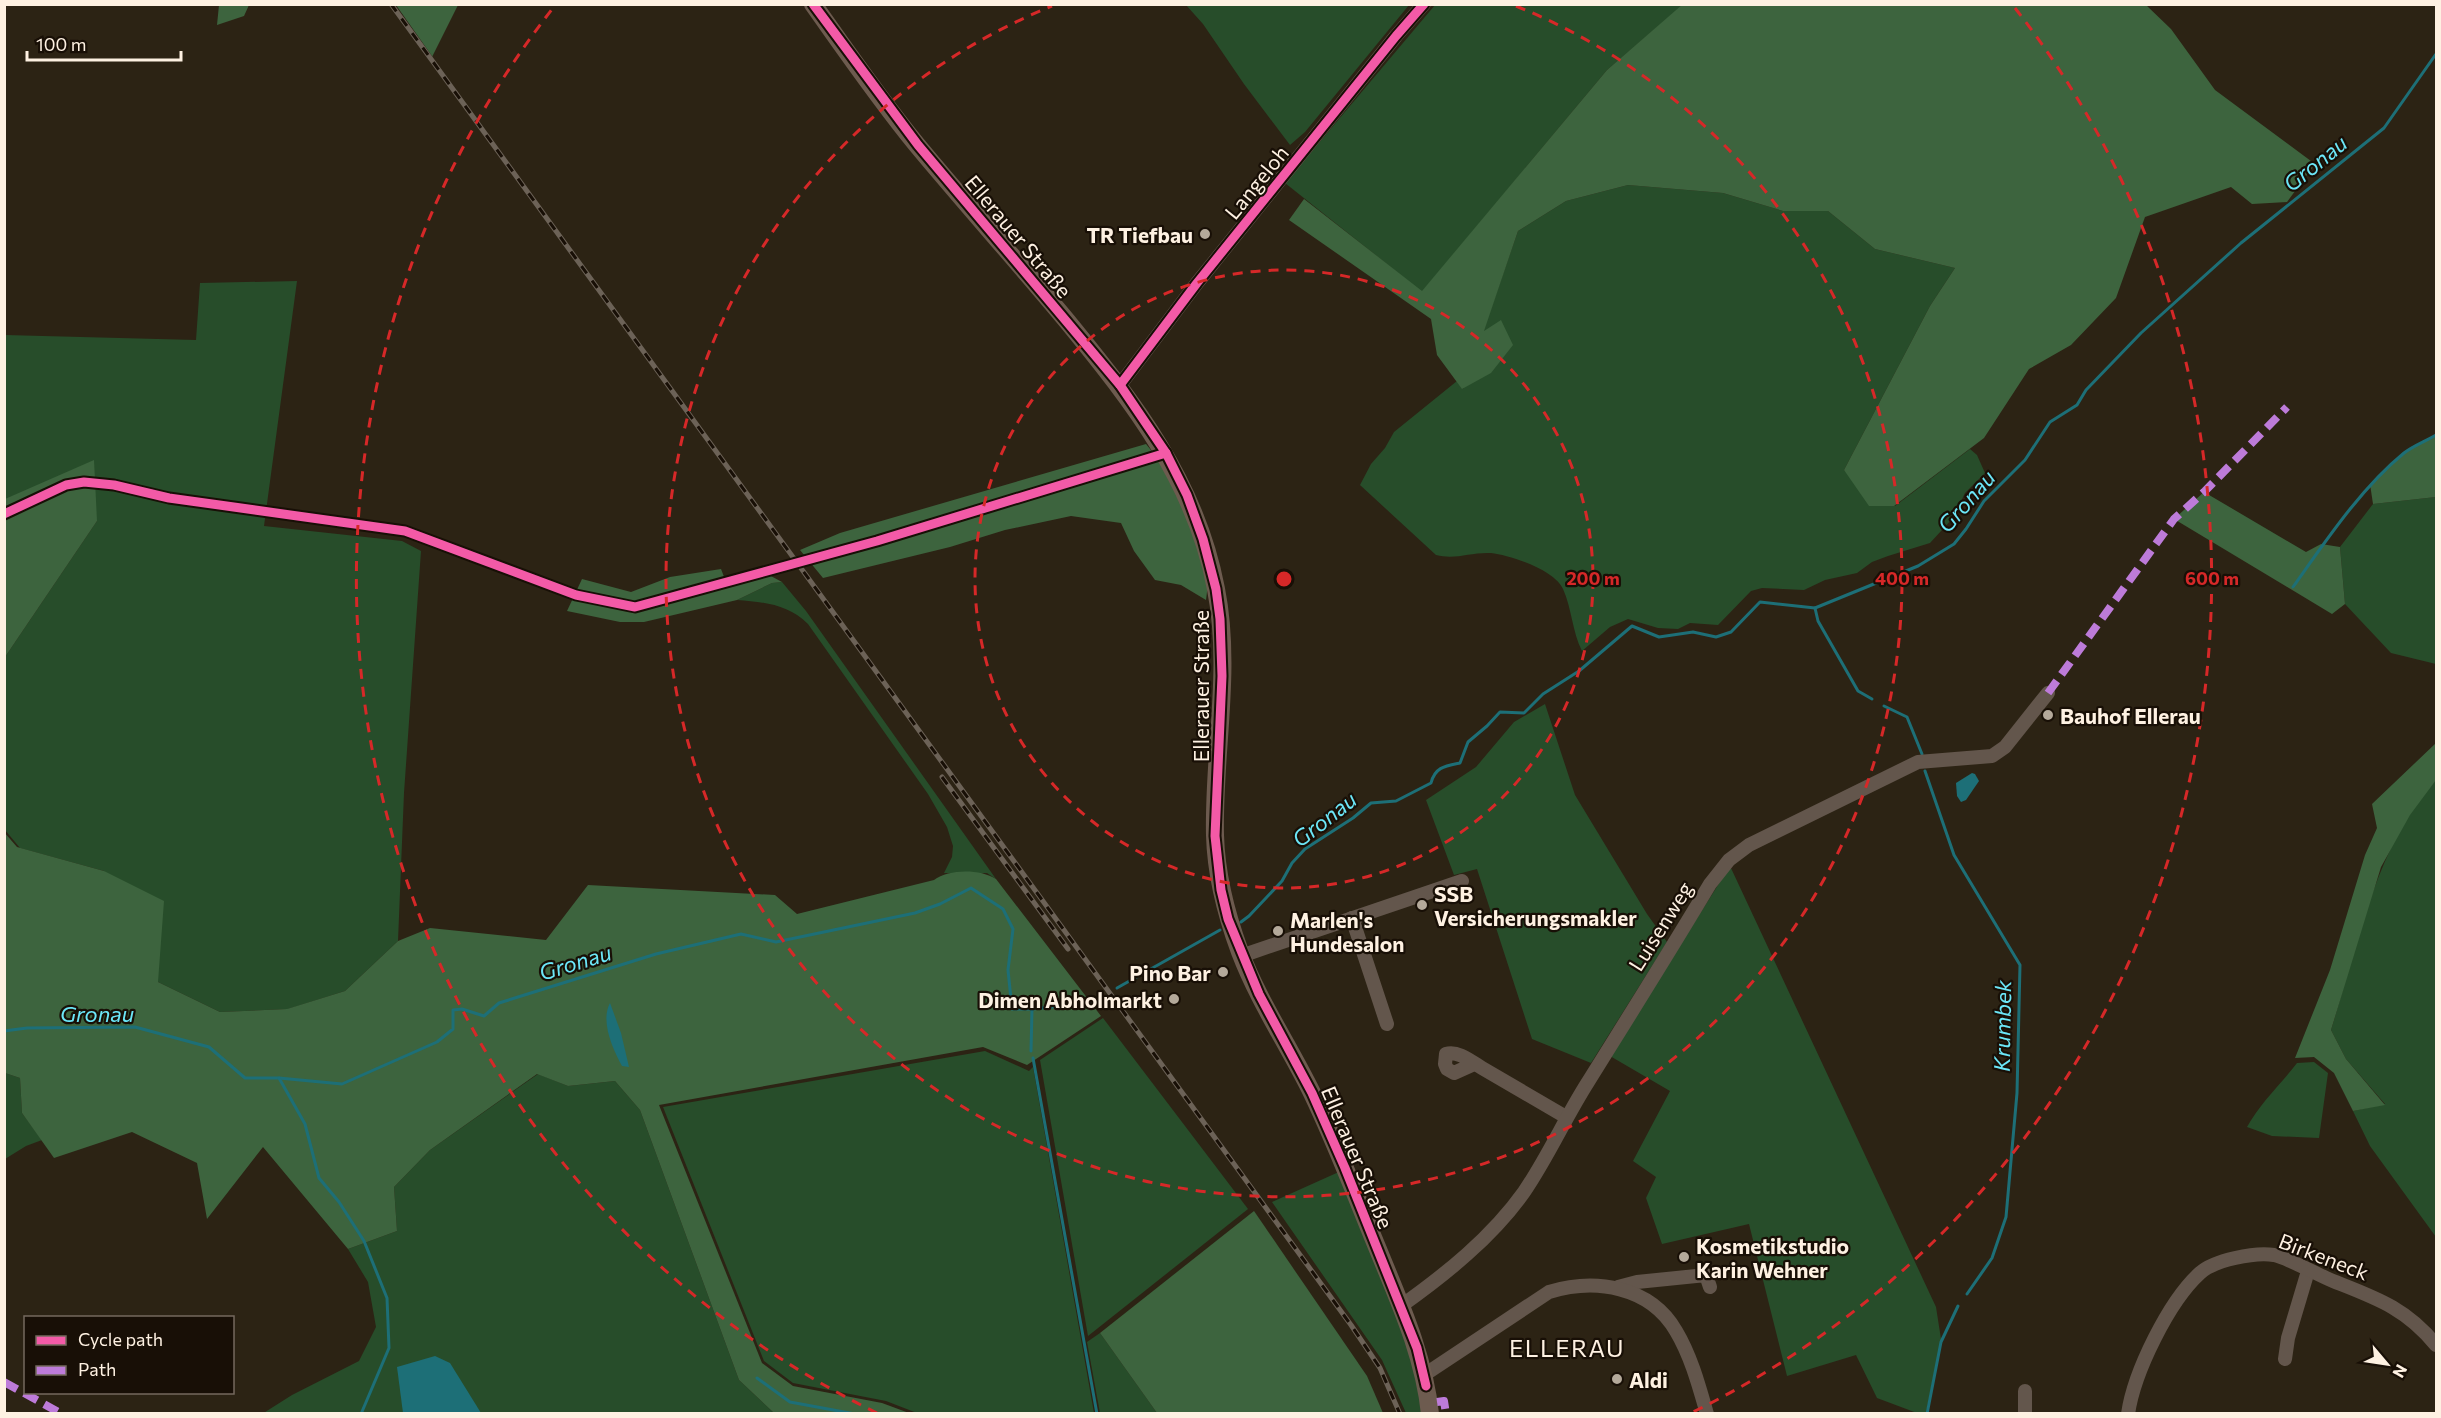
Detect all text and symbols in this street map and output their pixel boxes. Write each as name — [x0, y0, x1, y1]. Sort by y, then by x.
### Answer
scale bar — [27, 24, 182, 62]
text: 100 m — [36, 33, 86, 55]
water label: Gronau — [2278, 129, 2352, 197]
street label: Langeloh — [1219, 140, 1293, 224]
street label: Ellerauer Straße — [960, 170, 1078, 302]
place label: TR Tiefbau — [1086, 222, 1193, 247]
marker: TR Tiefbau — [1198, 227, 1212, 241]
water label: Gronau — [1932, 464, 2000, 538]
text: 200 m — [1566, 567, 1620, 589]
text: 400 m — [1875, 567, 1929, 589]
text: 600 m — [2185, 567, 2239, 589]
centre of rings — [1274, 569, 1294, 589]
street label: Ellerauer Straße — [1188, 610, 1213, 762]
place label: Bauhof Ellerau — [2060, 703, 2201, 728]
marker: Bauhof Ellerau — [2041, 708, 2055, 722]
water label: Gronau — [1286, 786, 1362, 852]
street label: Luisenweg — [1623, 877, 1697, 975]
place label: SSB Versicherungsmakler — [1434, 881, 1637, 930]
marker: SSB Versicherungsmakler — [1415, 898, 1429, 912]
place label: Marlen's Hundesalon — [1290, 907, 1405, 956]
marker: Marlen's Hundesalon — [1271, 924, 1285, 938]
water label: Gronau — [536, 938, 614, 986]
place label: Pino Bar — [1129, 960, 1211, 985]
marker: Pino Bar — [1216, 965, 1230, 979]
water label: Krumbek — [1988, 979, 2016, 1072]
place label: Dimen Abholmarkt — [978, 987, 1162, 1012]
marker: Dimen Abholmarkt — [1167, 992, 1181, 1006]
water label: Gronau — [60, 1000, 134, 1027]
street label: Ellerauer Straße — [1317, 1082, 1399, 1232]
street label: Birkeneck — [2276, 1227, 2372, 1285]
place label: Kosmetikstudio Karin Wehner — [1696, 1233, 1849, 1282]
marker: Kosmetikstudio Karin Wehner — [1677, 1250, 1691, 1264]
legend — [24, 1316, 234, 1394]
text: Cycle path — [78, 1328, 163, 1350]
district label: ELLERAU — [1509, 1333, 1625, 1362]
north arrow — [2357, 1334, 2417, 1394]
text: Path — [78, 1358, 116, 1380]
text: N — [2389, 1362, 2412, 1381]
place label: Aldi — [1629, 1367, 1668, 1392]
marker: Aldi — [1610, 1372, 1624, 1386]

